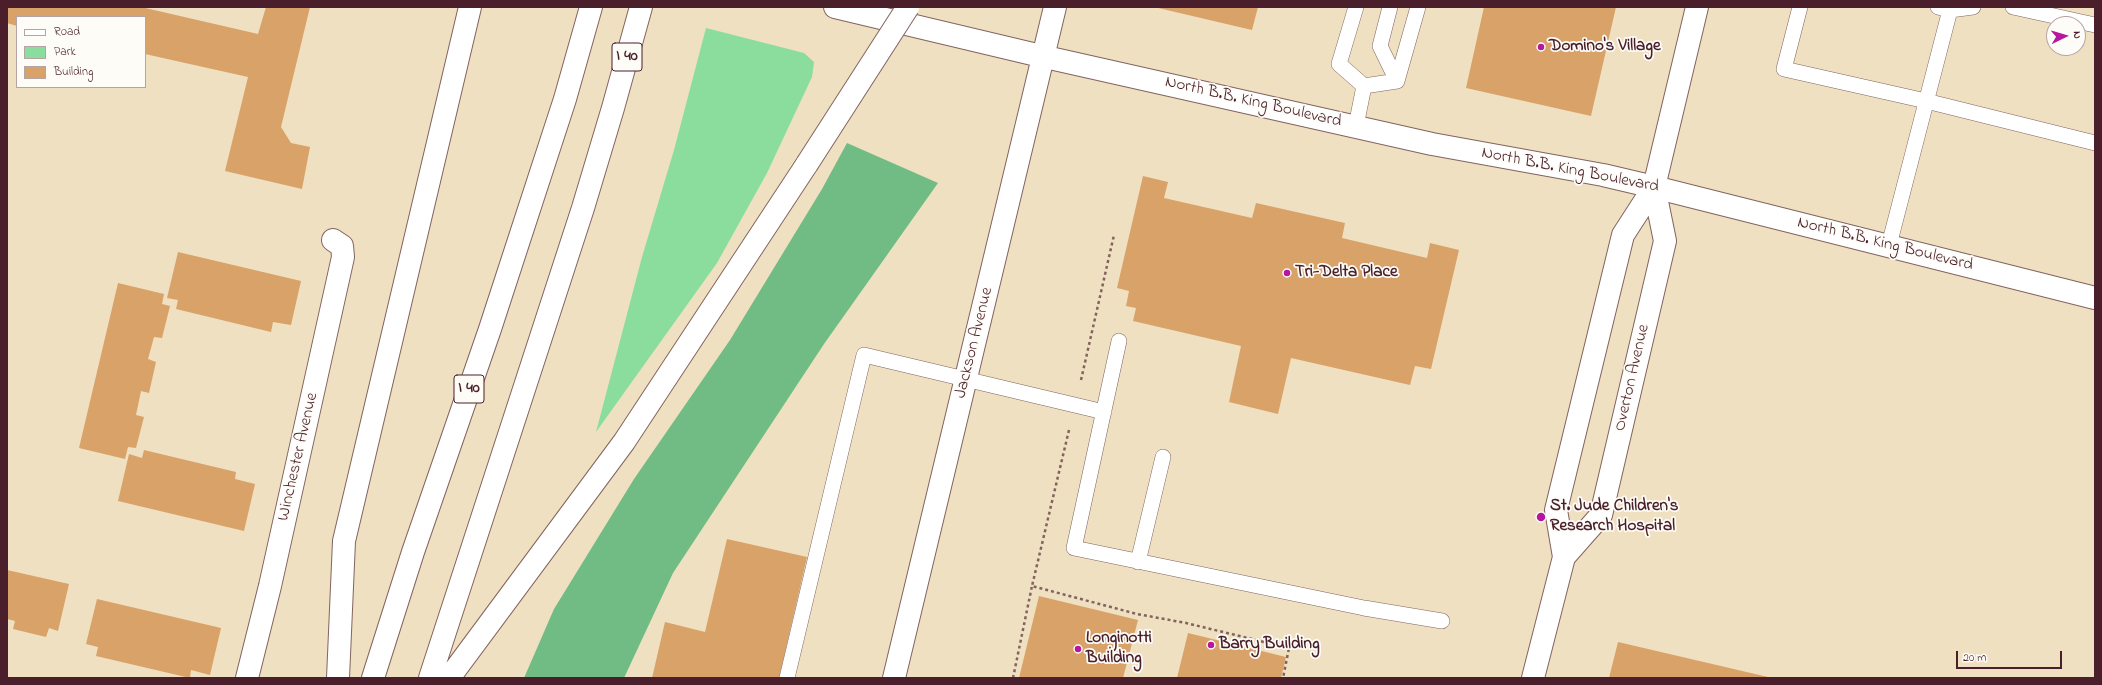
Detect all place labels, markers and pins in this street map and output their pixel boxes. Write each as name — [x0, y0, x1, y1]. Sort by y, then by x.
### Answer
place label: Domino's Village — [1549, 37, 1661, 57]
marker: Domino's Village — [1536, 42, 1546, 52]
place label: Tri-Delta Place — [1295, 263, 1398, 283]
marker: Tri-Delta Place — [1282, 268, 1292, 278]
place label: St. Jude Children's Research Hospital — [1550, 497, 1678, 537]
marker: St. Jude Children's Research Hospital — [1535, 511, 1547, 523]
place label: Longinotti Building — [1086, 629, 1152, 669]
place label: Barry Building — [1219, 635, 1320, 655]
marker: Barry Building — [1206, 640, 1216, 650]
marker: Longinotti Building — [1073, 644, 1083, 654]

